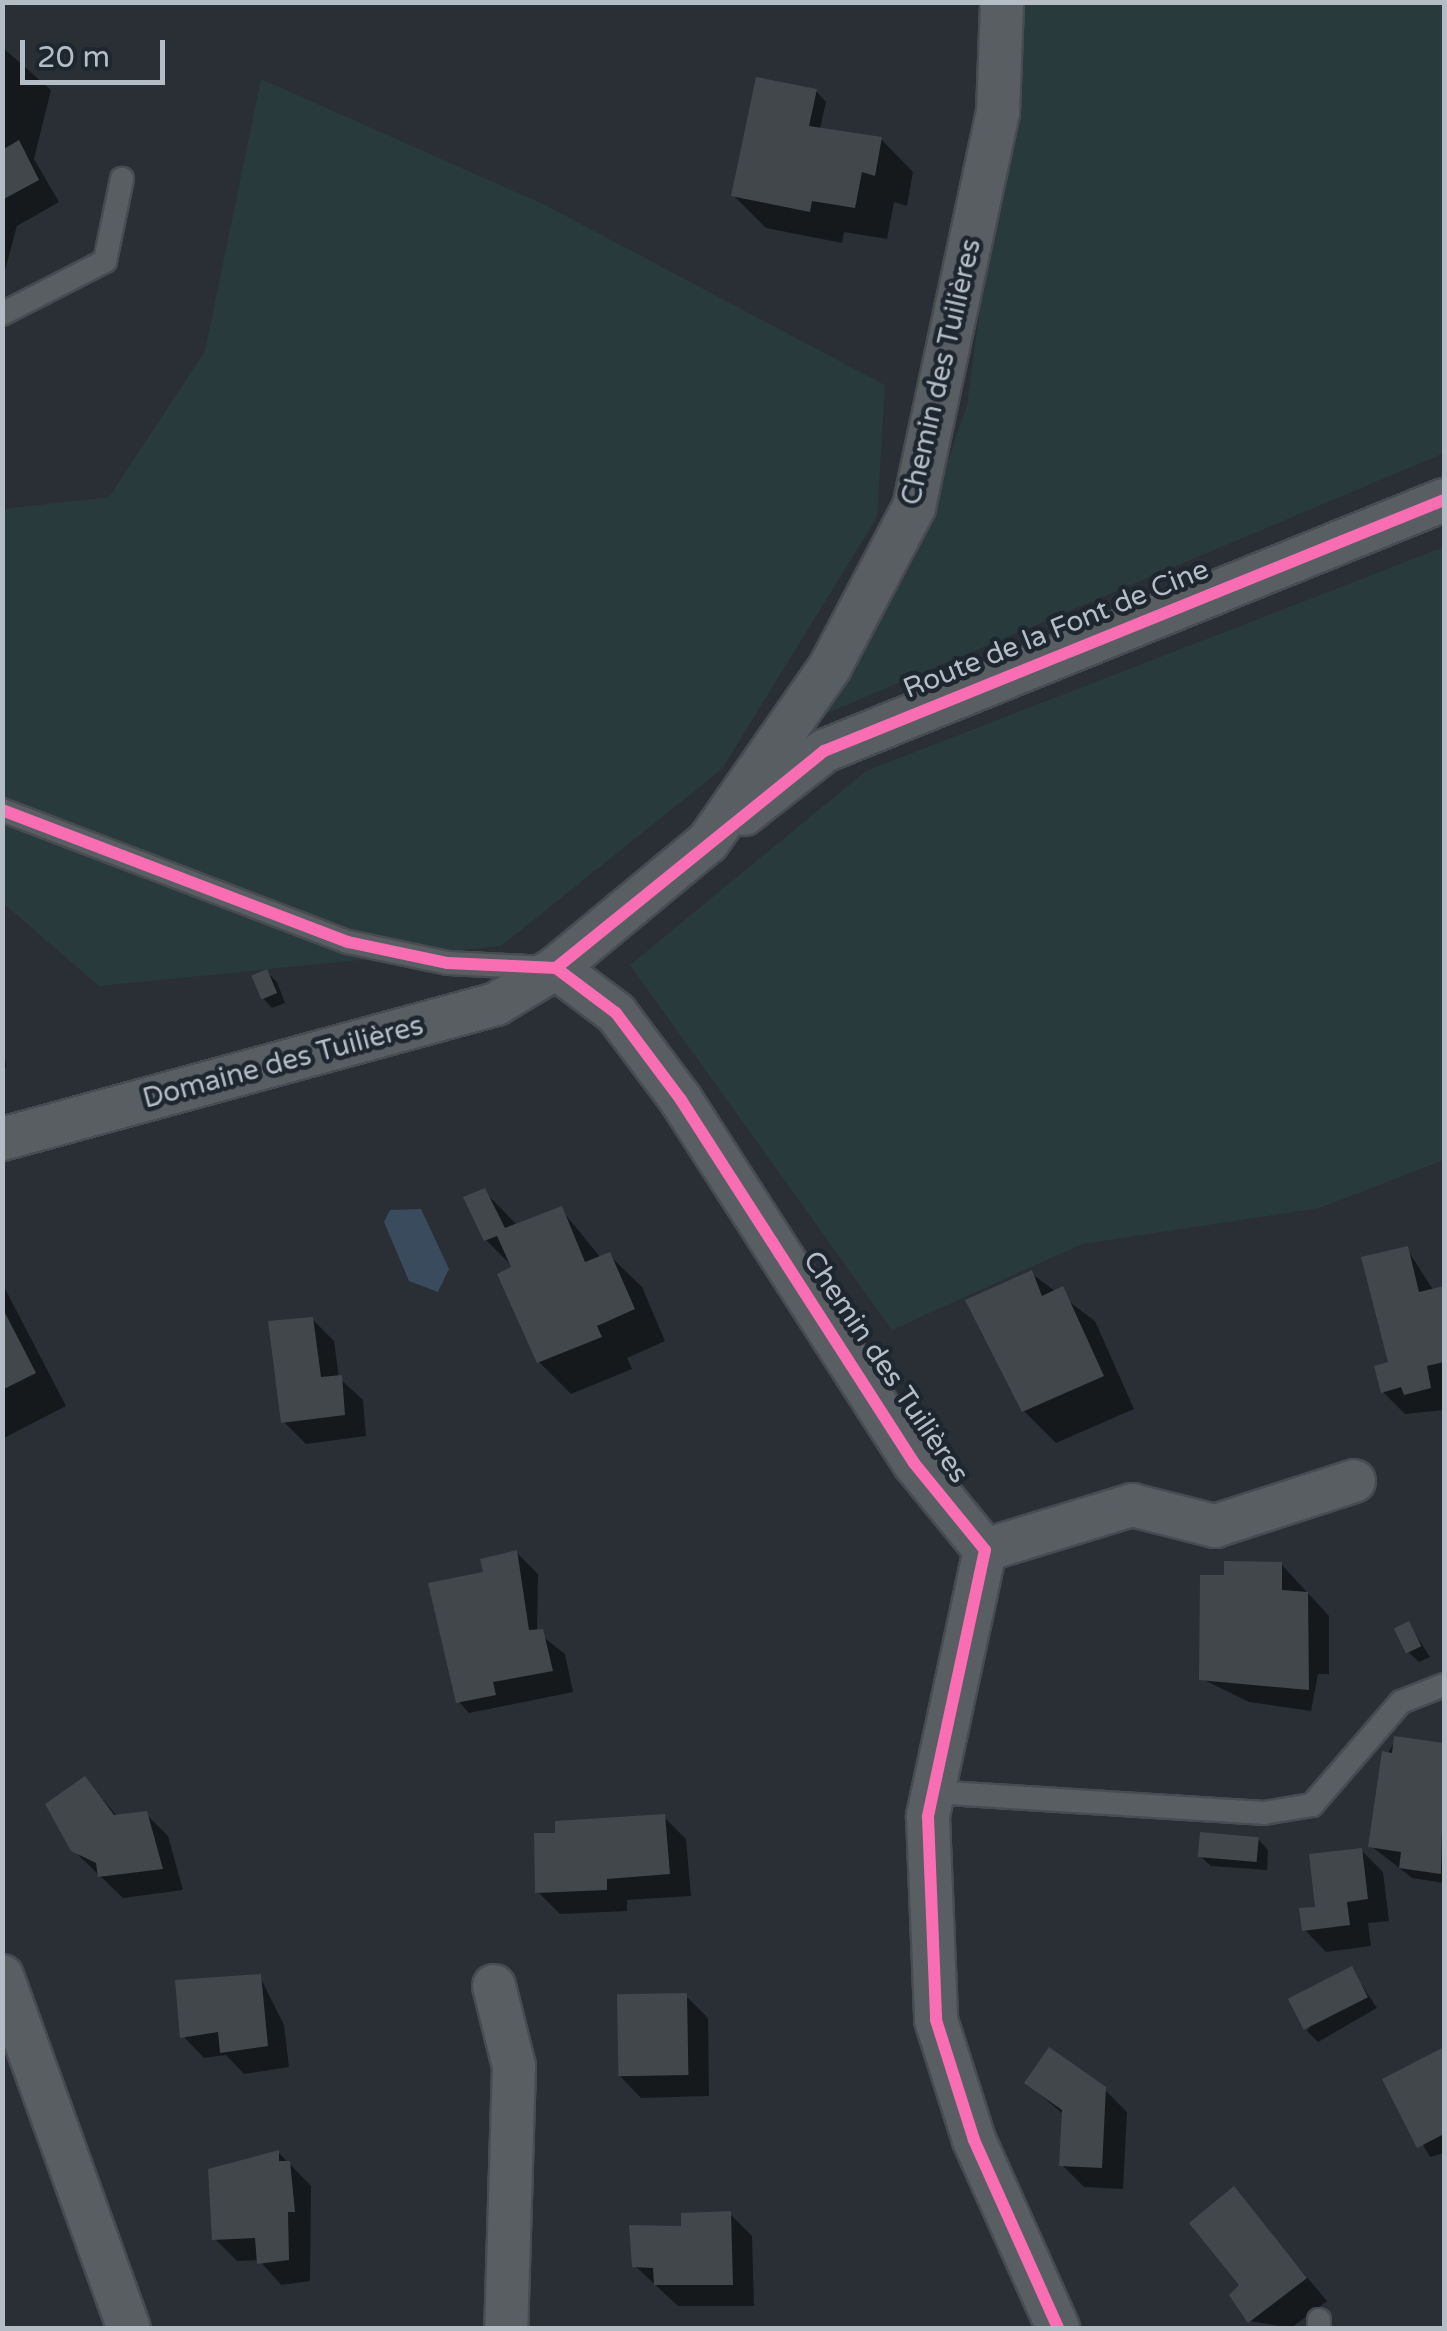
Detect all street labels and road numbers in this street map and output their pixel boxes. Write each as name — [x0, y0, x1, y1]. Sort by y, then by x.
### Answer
street label: Chemin des Tuilières — [894, 236, 988, 508]
street label: Route de la Font de Cine — [898, 552, 1214, 706]
street label: Domaine des Tuilières — [139, 1008, 427, 1116]
street label: Chemin des Tuilières — [796, 1245, 976, 1489]

